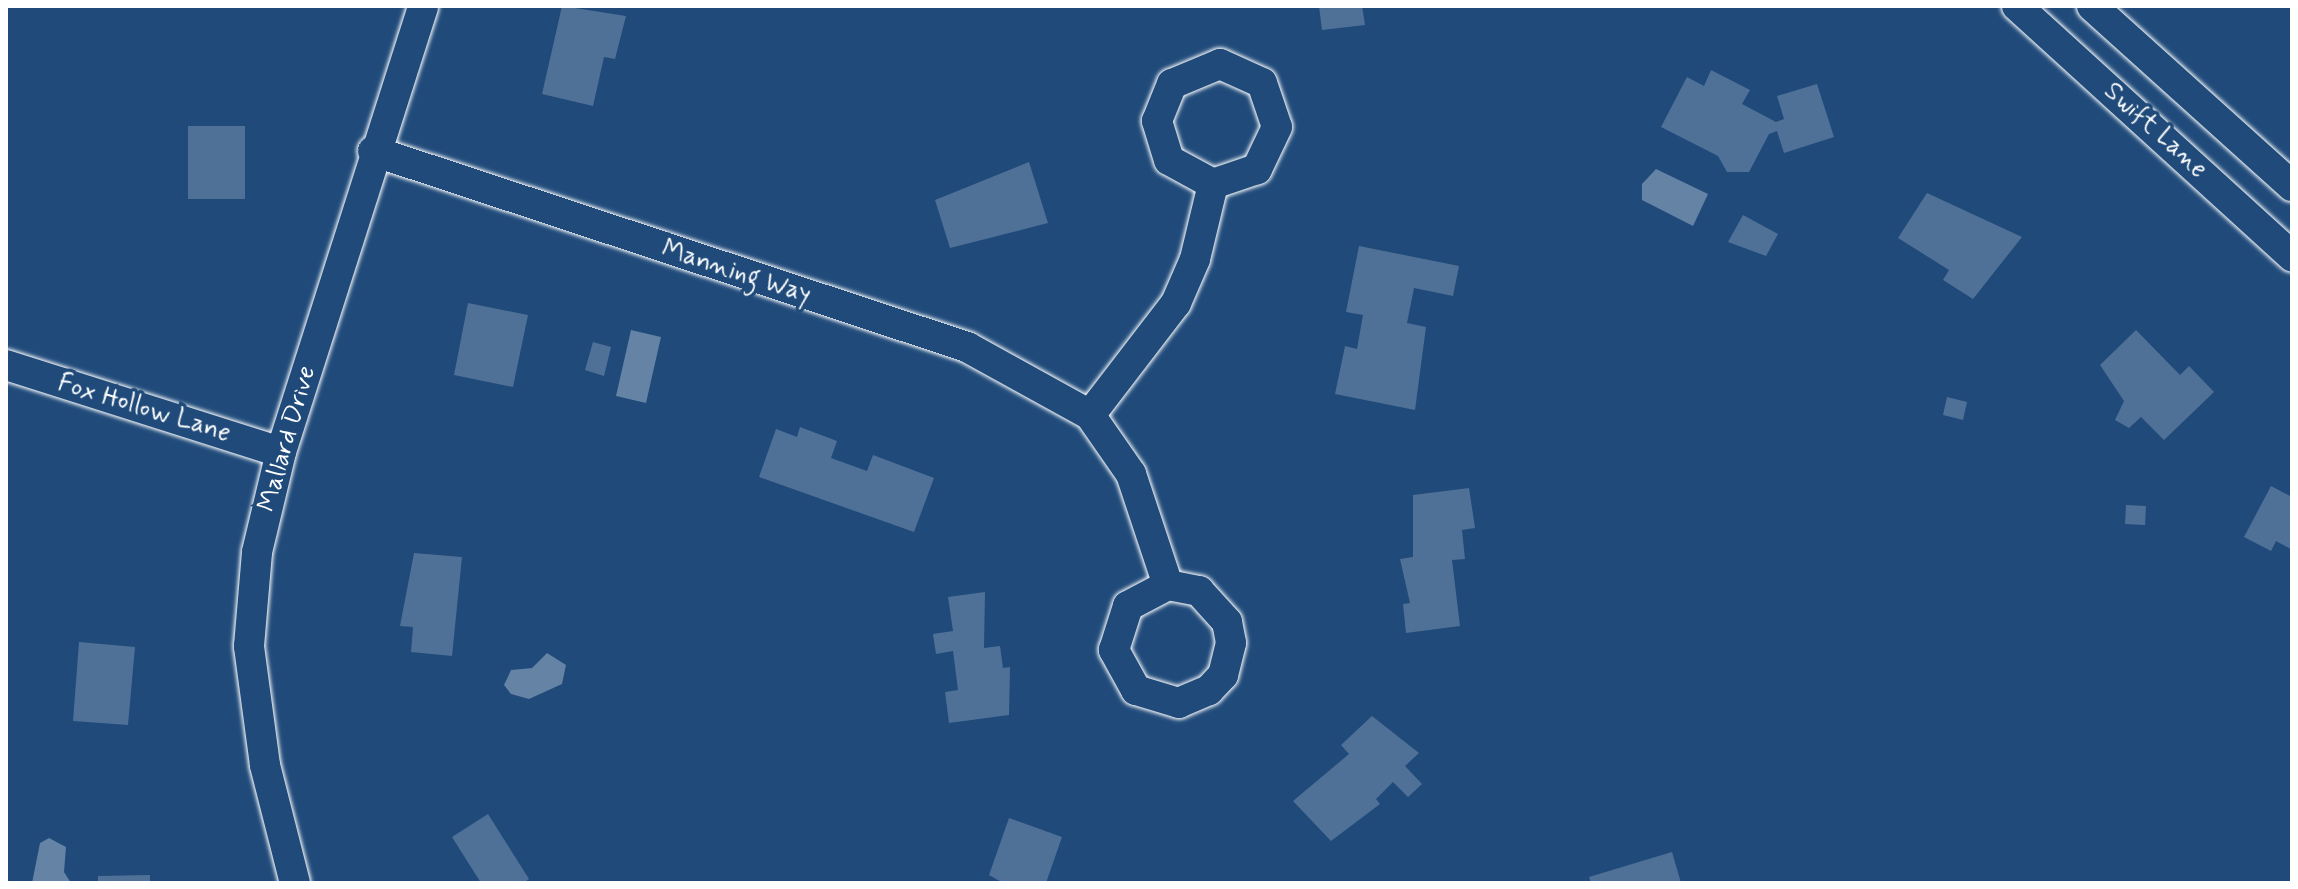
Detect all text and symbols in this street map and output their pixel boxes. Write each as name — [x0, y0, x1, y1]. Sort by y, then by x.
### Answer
street label: Swift Lane — [2098, 77, 2212, 185]
street label: Manning Way — [656, 234, 816, 312]
street label: Mallard Drive — [253, 363, 323, 515]
street label: Fox Hollow Lane — [55, 368, 233, 450]

